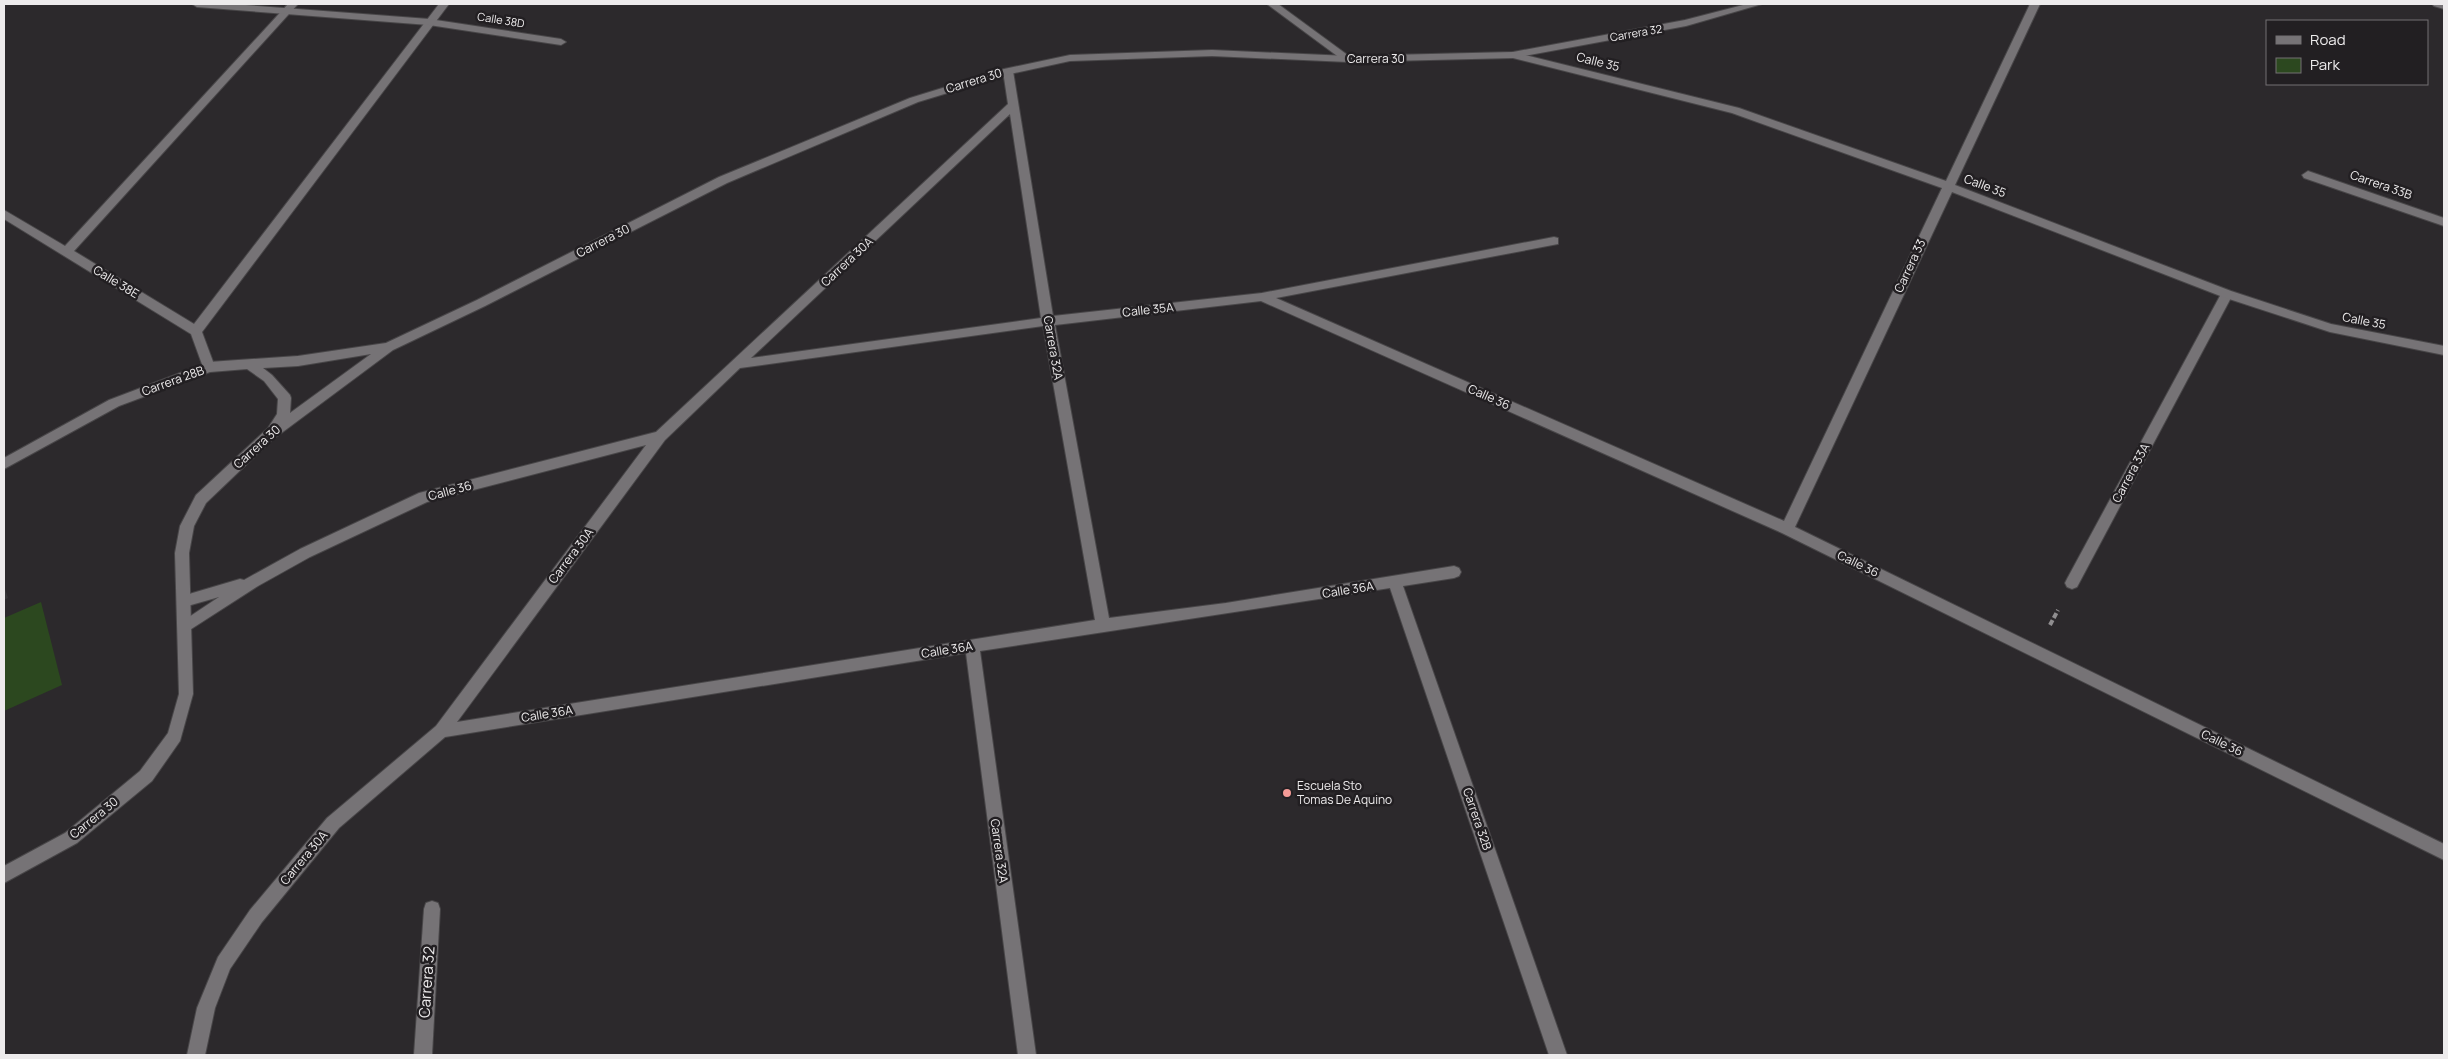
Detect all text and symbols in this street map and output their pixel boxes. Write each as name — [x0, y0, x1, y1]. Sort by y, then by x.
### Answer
street label: Calle 38D — [476, 8, 526, 31]
legend — [2266, 20, 2428, 85]
street label: Carrera 32 — [1609, 21, 1663, 44]
text: Road — [2310, 29, 2346, 50]
street label: Calle 35 — [1575, 48, 1622, 75]
street label: Carrera 30 — [1347, 50, 1405, 67]
text: Park — [2310, 54, 2340, 75]
street label: Carrera 30 — [944, 64, 1004, 97]
street label: Carrera 33B — [2348, 166, 2414, 203]
street label: Calle 35 — [1962, 170, 2009, 201]
street label: Carrera 30 — [573, 220, 632, 261]
street label: Carrera 30A — [817, 233, 877, 290]
street label: Carrera 33 — [1890, 236, 1929, 295]
street label: Calle 38E — [90, 261, 143, 302]
street label: Calle 35A — [1121, 298, 1175, 321]
street label: Calle 35 — [2341, 308, 2387, 333]
street label: Carrera 32A — [1039, 315, 1068, 382]
street label: Carrera 28B — [139, 361, 206, 400]
street label: Calle 36 — [1465, 380, 1513, 413]
street label: Carrera 30 — [229, 421, 284, 472]
street label: Carrera 33A — [2108, 440, 2153, 505]
street label: Calle 36 — [426, 477, 473, 504]
street label: Carrera 30A — [544, 524, 597, 587]
street label: Calle 36 — [1835, 546, 1882, 581]
street label: Calle 36A — [1321, 577, 1375, 602]
street label: Calle 36A — [920, 637, 974, 662]
street label: Calle 36A — [520, 701, 574, 726]
street label: Calle 36 — [2199, 725, 2246, 760]
place label: Escuela Sto Tomas De Aquino — [1297, 777, 1392, 808]
street label: Carrera 32B — [1459, 785, 1496, 852]
marker: Escuela Sto Tomas De Aquino — [1281, 787, 1293, 799]
street label: Carrera 30 — [66, 793, 122, 842]
street label: Carrera 32A — [987, 818, 1012, 885]
street label: Carrera 30A — [276, 827, 331, 888]
street label: Carrera 32 — [414, 945, 439, 1019]

